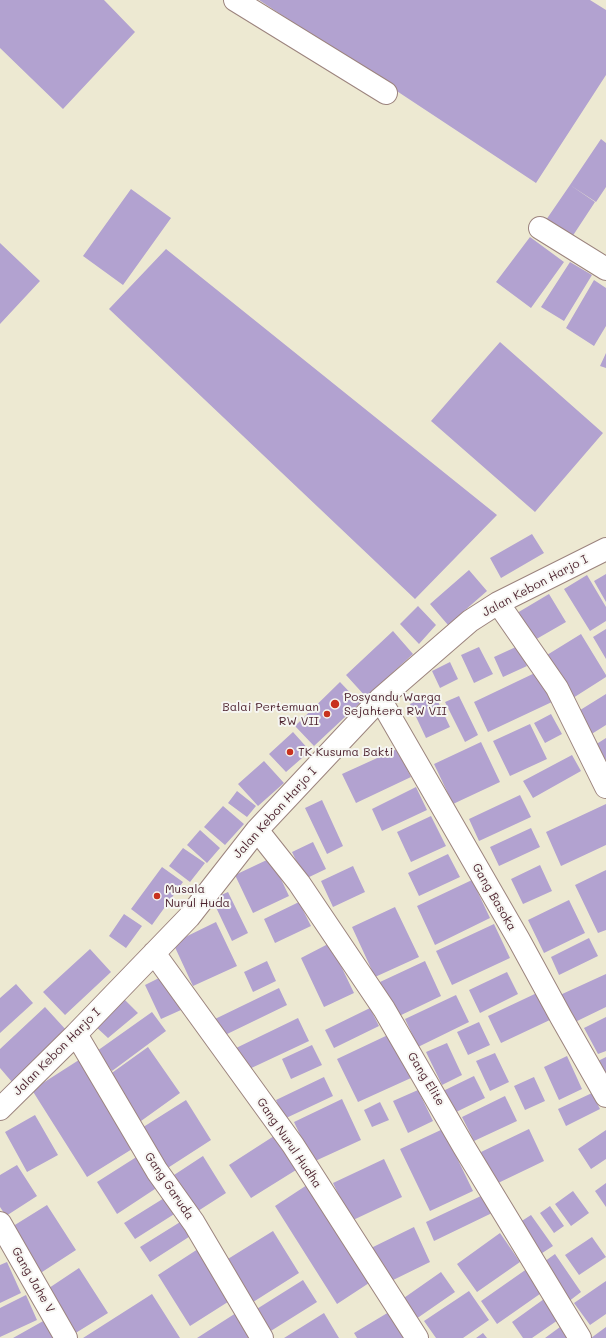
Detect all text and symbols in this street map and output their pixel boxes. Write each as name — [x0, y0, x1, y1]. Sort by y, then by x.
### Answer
street label: Jalan Kebon Harjo I — [480, 552, 590, 620]
place label: Posyandu Warga Sejahtera RW VII — [344, 690, 447, 718]
marker: Posyandu Warga Sejahtera RW VII — [329, 698, 341, 710]
place label: Balai Pertemuan RW VII — [222, 700, 319, 728]
marker: Balai Pertemuan RW VII — [322, 709, 332, 719]
place label: TK Kusuma Bakti — [298, 745, 393, 759]
marker: TK Kusuma Bakti — [285, 747, 295, 757]
street label: Jalan Kebon Harjo I — [230, 765, 320, 861]
street label: Gang Basoka — [469, 861, 519, 933]
place label: Musala Nurul Huda — [165, 882, 230, 910]
marker: Musala Nurul Huda — [152, 891, 162, 901]
street label: Jalan Kebon Harjo I — [10, 1005, 104, 1099]
street label: Gang Elite — [404, 1050, 448, 1108]
street label: Gang Nurul Hudha — [253, 1095, 325, 1191]
street label: Gang Garuda — [141, 1150, 197, 1222]
street label: Gang Jahe V — [8, 1245, 58, 1315]

